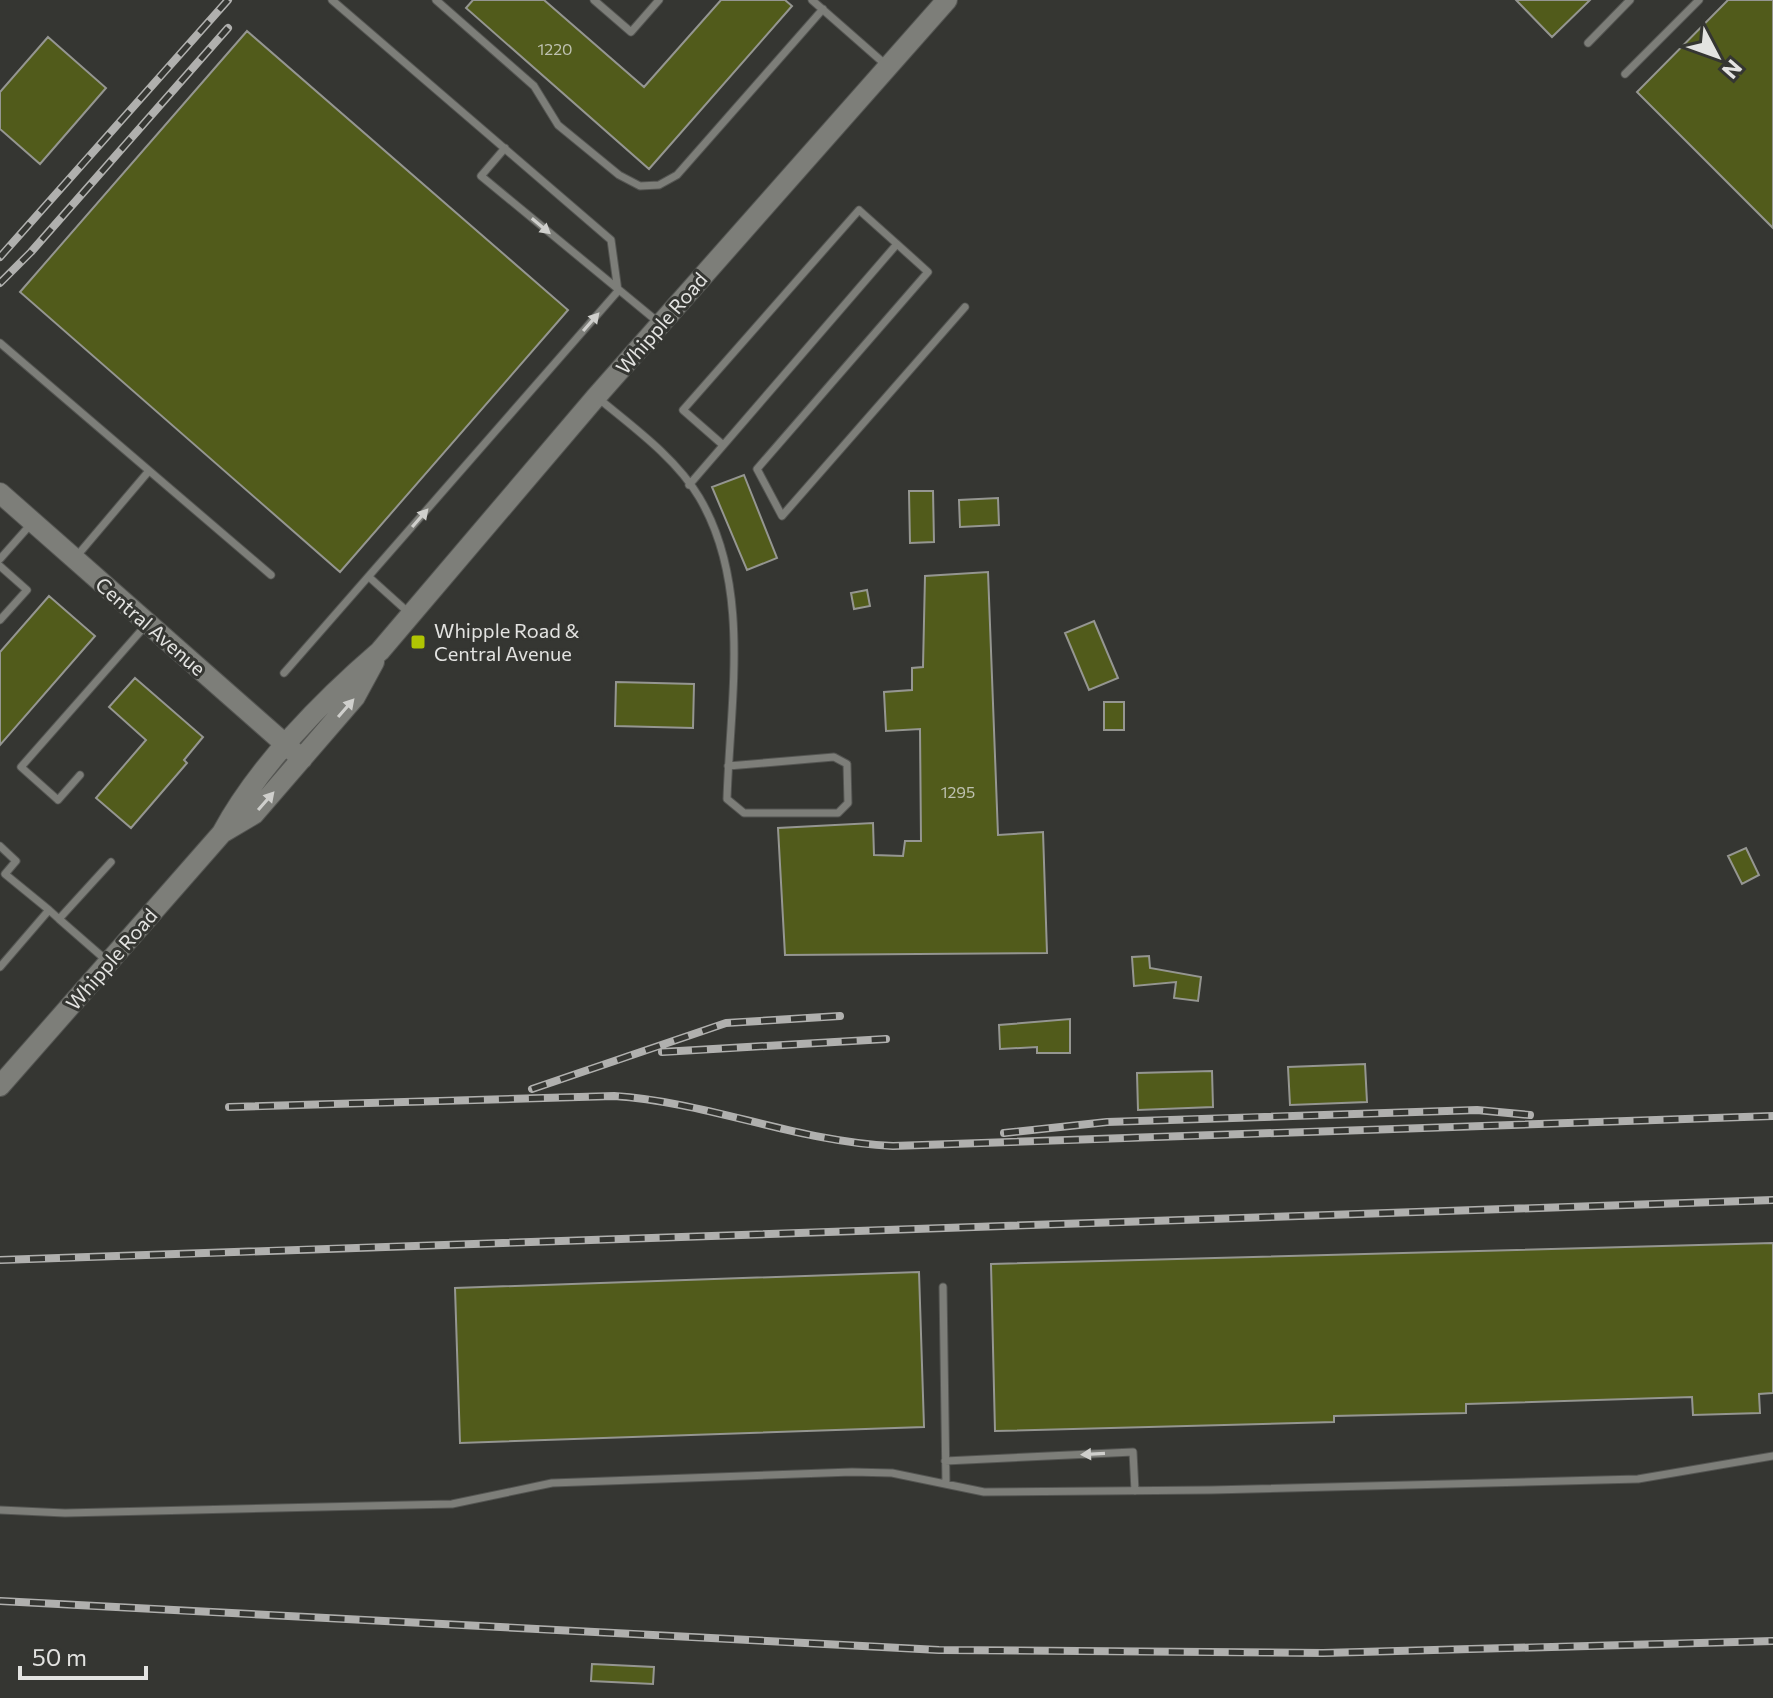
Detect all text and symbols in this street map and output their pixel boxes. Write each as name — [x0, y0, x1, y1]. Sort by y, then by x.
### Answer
north arrow — [1677, 16, 1757, 96]
house number: 1220 — [538, 39, 572, 58]
text: N — [1717, 54, 1748, 85]
one-way arrow — [531, 217, 551, 234]
street label: Whipple Road — [610, 267, 712, 379]
one-way arrow — [582, 312, 599, 332]
one-way arrow — [411, 508, 429, 527]
street label: Central Avenue — [91, 572, 211, 680]
place label: Whipple Road & Central Avenue — [434, 618, 580, 665]
marker: Whipple Road & Central Avenue — [409, 633, 427, 651]
one-way arrow — [337, 699, 354, 719]
house number: 1295 — [941, 782, 975, 801]
one-way arrow — [257, 791, 274, 811]
street label: Whipple Road — [60, 903, 162, 1015]
one-way arrow — [1080, 1448, 1105, 1461]
scale bar — [20, 1630, 146, 1680]
text: 50 m — [32, 1642, 87, 1671]

